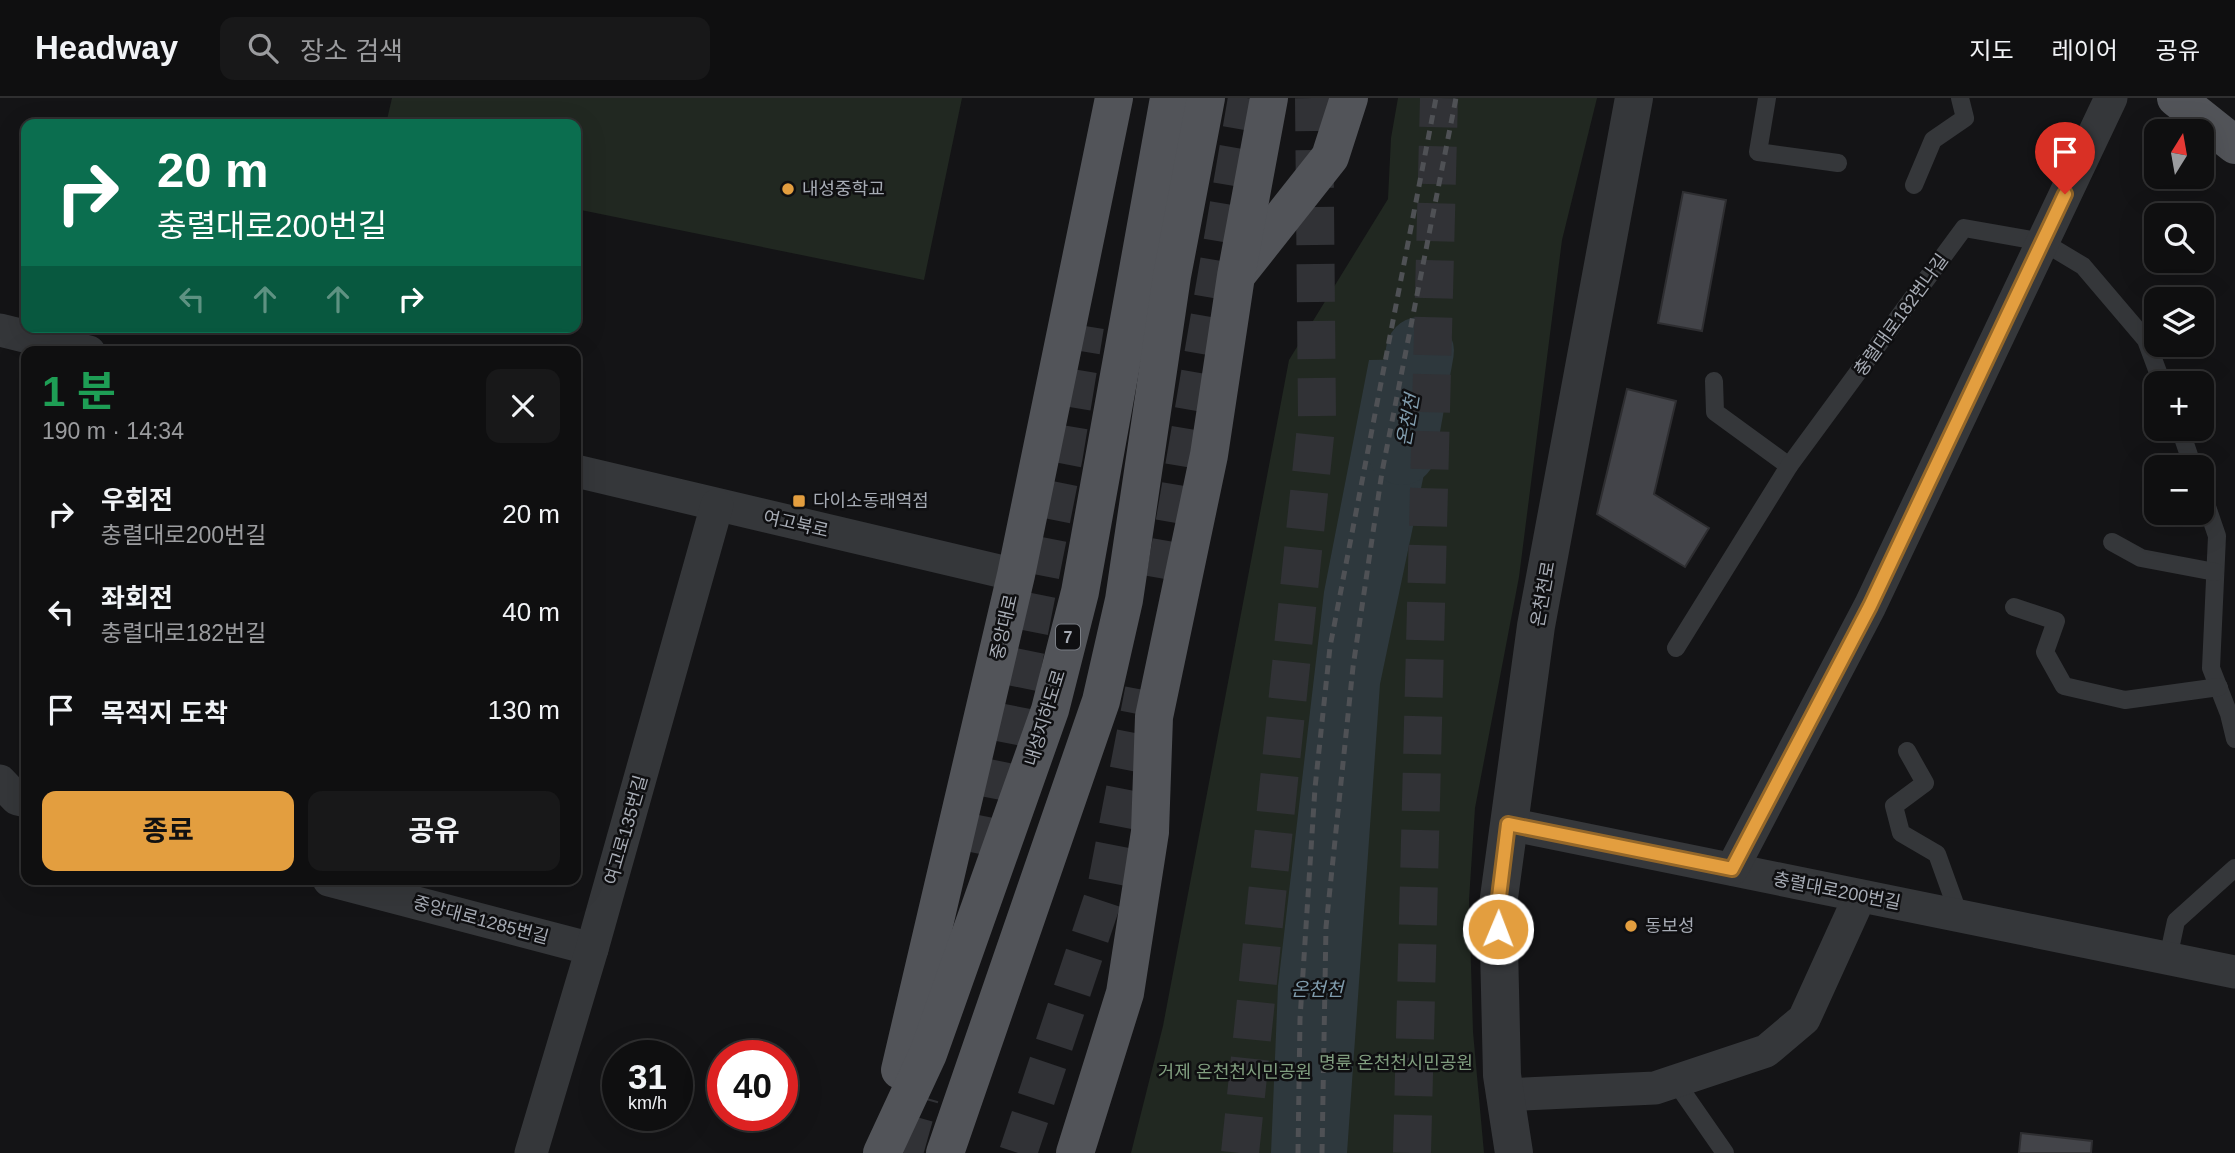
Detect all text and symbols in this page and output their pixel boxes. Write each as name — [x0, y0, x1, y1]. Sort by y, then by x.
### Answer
search box — [220, 17, 710, 80]
text: Headway — [35, 29, 178, 66]
icon: search — [244, 29, 282, 67]
text: 장소 검색 — [300, 36, 403, 66]
text: 지도 — [1969, 37, 2014, 64]
text: 레이어 — [2052, 37, 2118, 64]
text: 공유 — [2156, 37, 2200, 64]
north arrow — [2144, 119, 2214, 189]
map controls — [2144, 119, 2214, 525]
pin — [2035, 122, 2095, 194]
icon: arrive — [2046, 133, 2084, 171]
text: 20 m — [157, 143, 269, 197]
icon: right — [42, 147, 133, 238]
place label: 내성중학교 — [802, 179, 885, 199]
marker: 내성중학교 — [780, 181, 796, 197]
button: search — [2144, 203, 2214, 273]
text: 충렬대로200번길 — [157, 208, 387, 244]
street label: 충렬대로182번나길 — [1850, 250, 1952, 380]
icon: left — [173, 280, 211, 318]
icon: ahead — [246, 280, 284, 318]
icon: ahead — [319, 280, 357, 318]
icon: right — [392, 280, 430, 318]
button: layers — [2144, 287, 2214, 357]
text: 1 분 — [42, 368, 116, 415]
button: close — [486, 369, 560, 443]
button: + — [2144, 371, 2214, 441]
water label: 온천천 — [1393, 391, 1423, 448]
text: 190 m · 14:34 — [42, 418, 184, 444]
button: − — [2144, 455, 2214, 525]
text: 우회전 — [101, 485, 173, 515]
place label: 다이소동래역점 — [813, 491, 929, 511]
marker: 다이소동래역점 — [791, 493, 807, 509]
icon: right — [42, 495, 80, 533]
text: 20 m — [502, 499, 560, 529]
street label: 여고북로 — [761, 507, 831, 541]
text: 충렬대로200번길 — [101, 522, 266, 548]
street label: 온천천로 — [1527, 560, 1559, 628]
text: 좌회전 — [101, 583, 173, 613]
street label: 중앙대로 — [987, 592, 1021, 662]
icon: left — [42, 593, 80, 631]
text: 40 m — [502, 597, 560, 627]
text: 충렬대로182번길 — [101, 620, 266, 646]
road number: 7 — [1056, 624, 1080, 650]
street label: 내성지하도로 — [1021, 668, 1069, 768]
icon: arrive — [42, 691, 80, 729]
text: 130 m — [488, 695, 560, 725]
text: 목적지 도착 — [101, 698, 228, 728]
street label: 여고로135번길 — [601, 773, 651, 887]
button: 종료 — [42, 791, 294, 871]
button: 공유 — [308, 791, 560, 871]
street label: 충렬대로200번길 — [1772, 869, 1902, 913]
street label: 중앙대로1285번길 — [411, 892, 551, 948]
position arrow — [1461, 892, 1535, 966]
place label: 동보성 — [1645, 916, 1695, 936]
marker: 동보성 — [1623, 918, 1639, 934]
water label: 온천천 — [1291, 979, 1345, 1000]
speed limit sign: 40 — [707, 1040, 798, 1131]
park label: 명륜 온천천시민공원 — [1319, 1053, 1473, 1073]
text: 31 — [628, 1057, 667, 1096]
park label: 거제 온천천시민공원 — [1158, 1062, 1312, 1082]
text: km/h — [628, 1093, 667, 1113]

